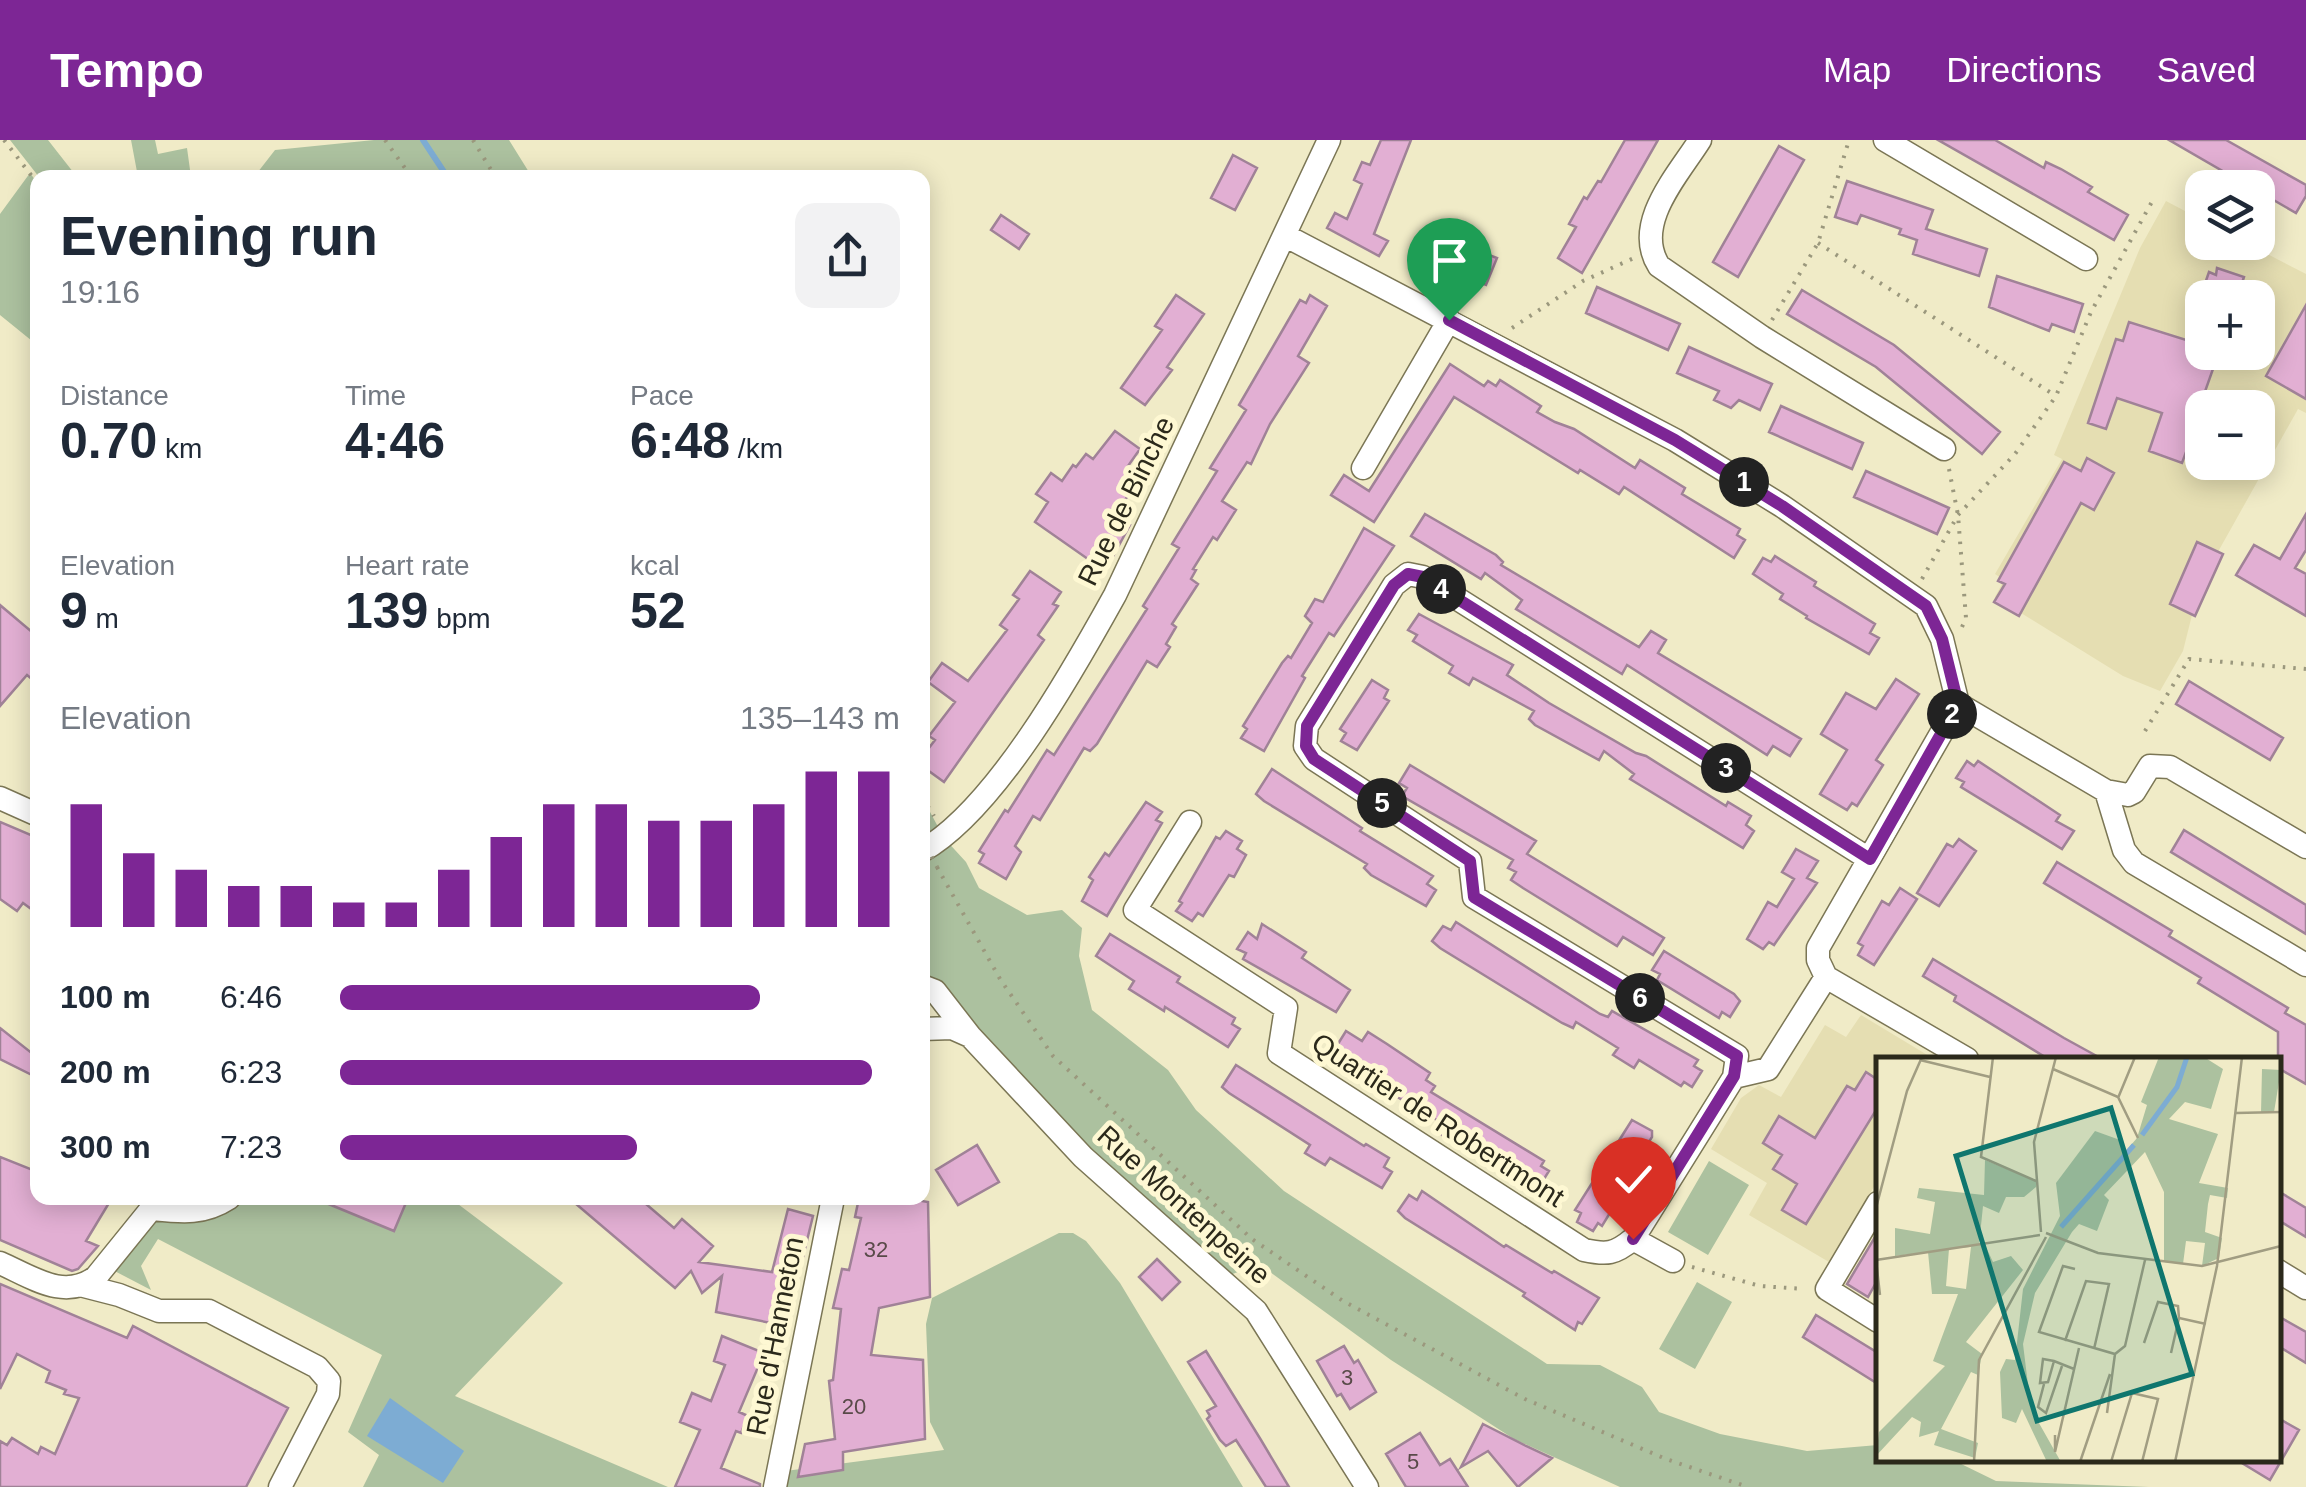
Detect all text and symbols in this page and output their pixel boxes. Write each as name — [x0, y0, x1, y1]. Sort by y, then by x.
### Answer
text: Tempo — [50, 44, 204, 97]
text: Map — [1823, 50, 1891, 89]
text: Directions — [1946, 50, 2102, 89]
text: Saved — [2157, 50, 2256, 89]
map controls — [2185, 170, 2275, 480]
button: layers — [2185, 170, 2275, 260]
button: share — [795, 203, 900, 308]
text: Evening run — [60, 205, 378, 267]
pin — [1407, 218, 1492, 321]
icon: arrive — [1422, 233, 1477, 288]
text: 19:16 — [60, 274, 140, 310]
button: + — [2185, 280, 2275, 370]
text: Distance — [60, 380, 169, 411]
text: Time — [345, 380, 406, 411]
text: Pace — [630, 380, 694, 411]
button: − — [2185, 390, 2275, 480]
street label: Rue de Binche — [1072, 412, 1180, 590]
text: 0.70 — [60, 413, 157, 469]
text: 4:46 — [345, 413, 445, 469]
text: 6:48 — [630, 413, 730, 469]
text: km — [157, 433, 202, 464]
text: /km — [730, 433, 783, 464]
pin: 1 — [1719, 457, 1769, 507]
text: 1 — [1736, 466, 1752, 497]
text: Elevation — [60, 550, 175, 581]
text: Heart rate — [345, 550, 470, 581]
text: kcal — [630, 550, 680, 581]
pin: 4 — [1416, 564, 1466, 614]
text: 4 — [1433, 573, 1449, 604]
text: 9 — [60, 583, 88, 639]
text: 139 — [345, 583, 428, 639]
text: 52 — [630, 583, 686, 639]
text: m — [88, 603, 119, 634]
text: bpm — [428, 603, 491, 634]
pin: 2 — [1927, 689, 1977, 739]
text: 2 — [1944, 698, 1960, 729]
text: Elevation — [60, 700, 192, 736]
text: 135–143 m — [740, 700, 900, 736]
pin: 3 — [1701, 743, 1751, 793]
text: 3 — [1718, 752, 1734, 783]
pin: 5 — [1357, 778, 1407, 828]
text: 5 — [1374, 787, 1390, 818]
pin: 6 — [1615, 973, 1665, 1023]
text: 100 m — [60, 979, 151, 1015]
text: 6:46 — [220, 979, 282, 1015]
text: 6 — [1632, 982, 1648, 1013]
street label: Quartier de Robertmont — [1306, 1027, 1570, 1213]
text: 200 m — [60, 1054, 151, 1090]
text: 6:23 — [220, 1054, 282, 1090]
inset map — [1876, 1057, 2281, 1462]
street label: Rue Montenpeine — [1091, 1120, 1277, 1290]
text: 300 m — [60, 1129, 151, 1165]
text: 7:23 — [220, 1129, 282, 1165]
pin — [1591, 1137, 1676, 1240]
icon: check — [1606, 1152, 1661, 1207]
street label: Rue d'Hanneton — [741, 1234, 809, 1438]
house number: 32 — [864, 1237, 888, 1262]
house number: 3 — [1341, 1365, 1353, 1390]
house number: 20 — [842, 1394, 866, 1419]
house number: 5 — [1407, 1449, 1419, 1474]

